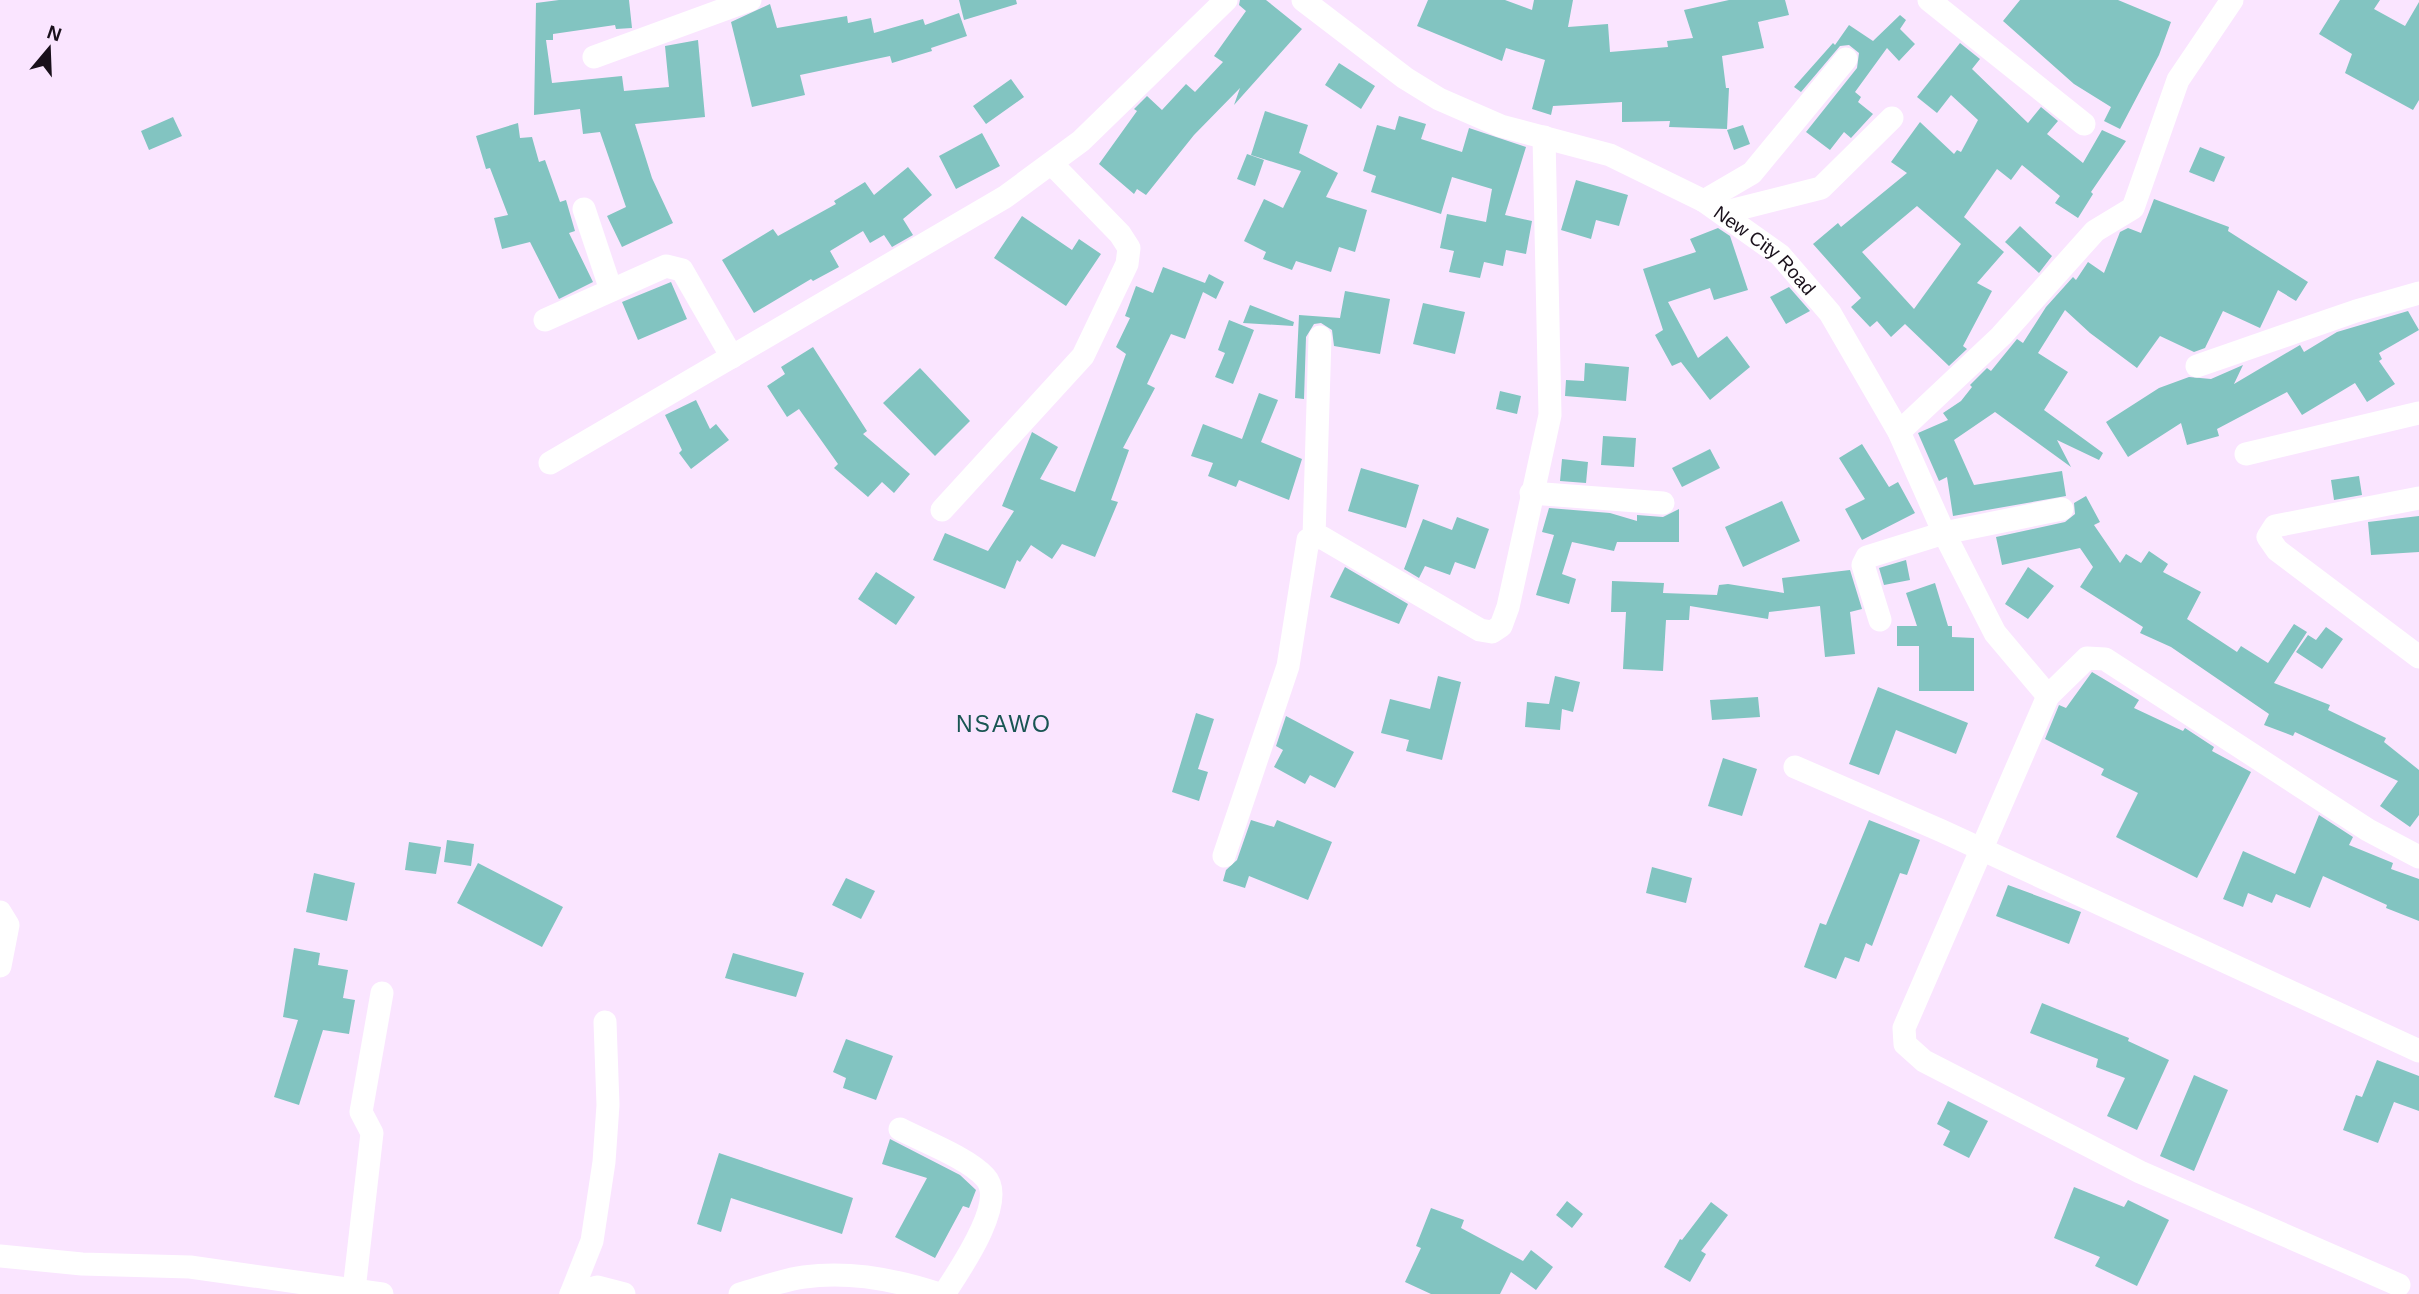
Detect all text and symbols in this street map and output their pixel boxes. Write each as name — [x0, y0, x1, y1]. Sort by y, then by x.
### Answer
north arrow — [14, 14, 84, 84]
text: N — [44, 21, 64, 46]
street label: New City Road — [1710, 201, 1820, 299]
district label: NSAWO — [956, 711, 1052, 737]

